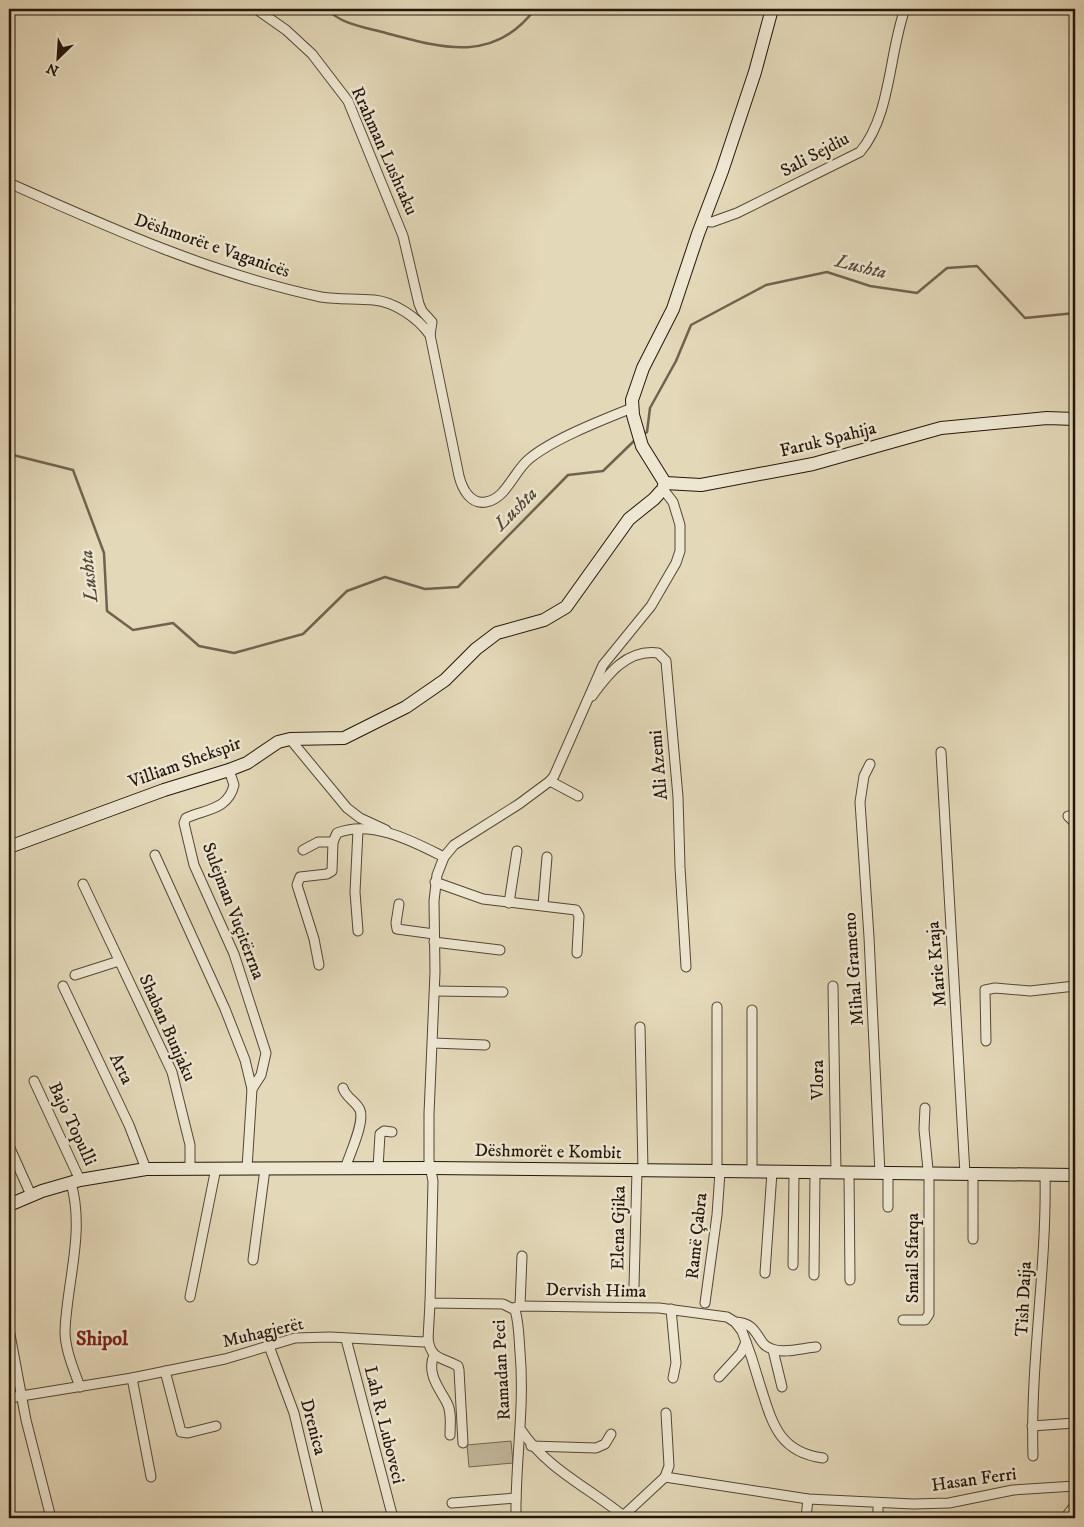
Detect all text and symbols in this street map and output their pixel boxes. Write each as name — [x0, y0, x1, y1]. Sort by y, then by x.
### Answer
north arrow — [32, 32, 82, 82]
text: N — [43, 58, 62, 79]
street label: Rrahman Lushtaku — [346, 83, 422, 219]
street label: Sali Sejdiu — [777, 128, 853, 182]
street label: Dëshmorët e Vaganicës — [131, 209, 293, 283]
water label: Lushta — [832, 249, 889, 284]
street label: Faruk Spahija — [778, 417, 879, 463]
water label: Lushta — [489, 483, 542, 536]
water label: Lushta — [75, 549, 103, 604]
street label: Ali Azemi — [645, 729, 673, 801]
street label: Villiam Shekspir — [125, 732, 244, 794]
street label: Sulejman Vuçitërrna — [197, 839, 269, 983]
street label: Mihal Grameno — [839, 911, 869, 1026]
street label: Marie Kraja — [922, 920, 952, 1008]
street label: Shaban Bunjaku — [134, 971, 201, 1085]
street label: Arta — [104, 1050, 138, 1088]
street label: Vlora — [807, 1060, 829, 1101]
street label: Bajo Topulli — [43, 1079, 101, 1169]
street label: Dëshmorët e Kombit — [474, 1140, 622, 1164]
street label: Elena Gjika — [607, 1185, 631, 1270]
street label: Ramë Çabra — [682, 1191, 713, 1280]
street label: Smail Sfarqa — [902, 1212, 924, 1303]
street label: Tish Daija — [1011, 1261, 1037, 1337]
street label: Dervish Hima — [546, 1279, 647, 1303]
street label: Muhagjerët — [220, 1313, 306, 1353]
street label: Ramadan Peci — [488, 1319, 516, 1421]
district label: Shipol — [76, 1327, 129, 1352]
street label: Lah R. Luboveci — [359, 1364, 409, 1486]
street label: Drenica — [295, 1397, 331, 1458]
street label: Hasan Ferri — [930, 1463, 1018, 1497]

